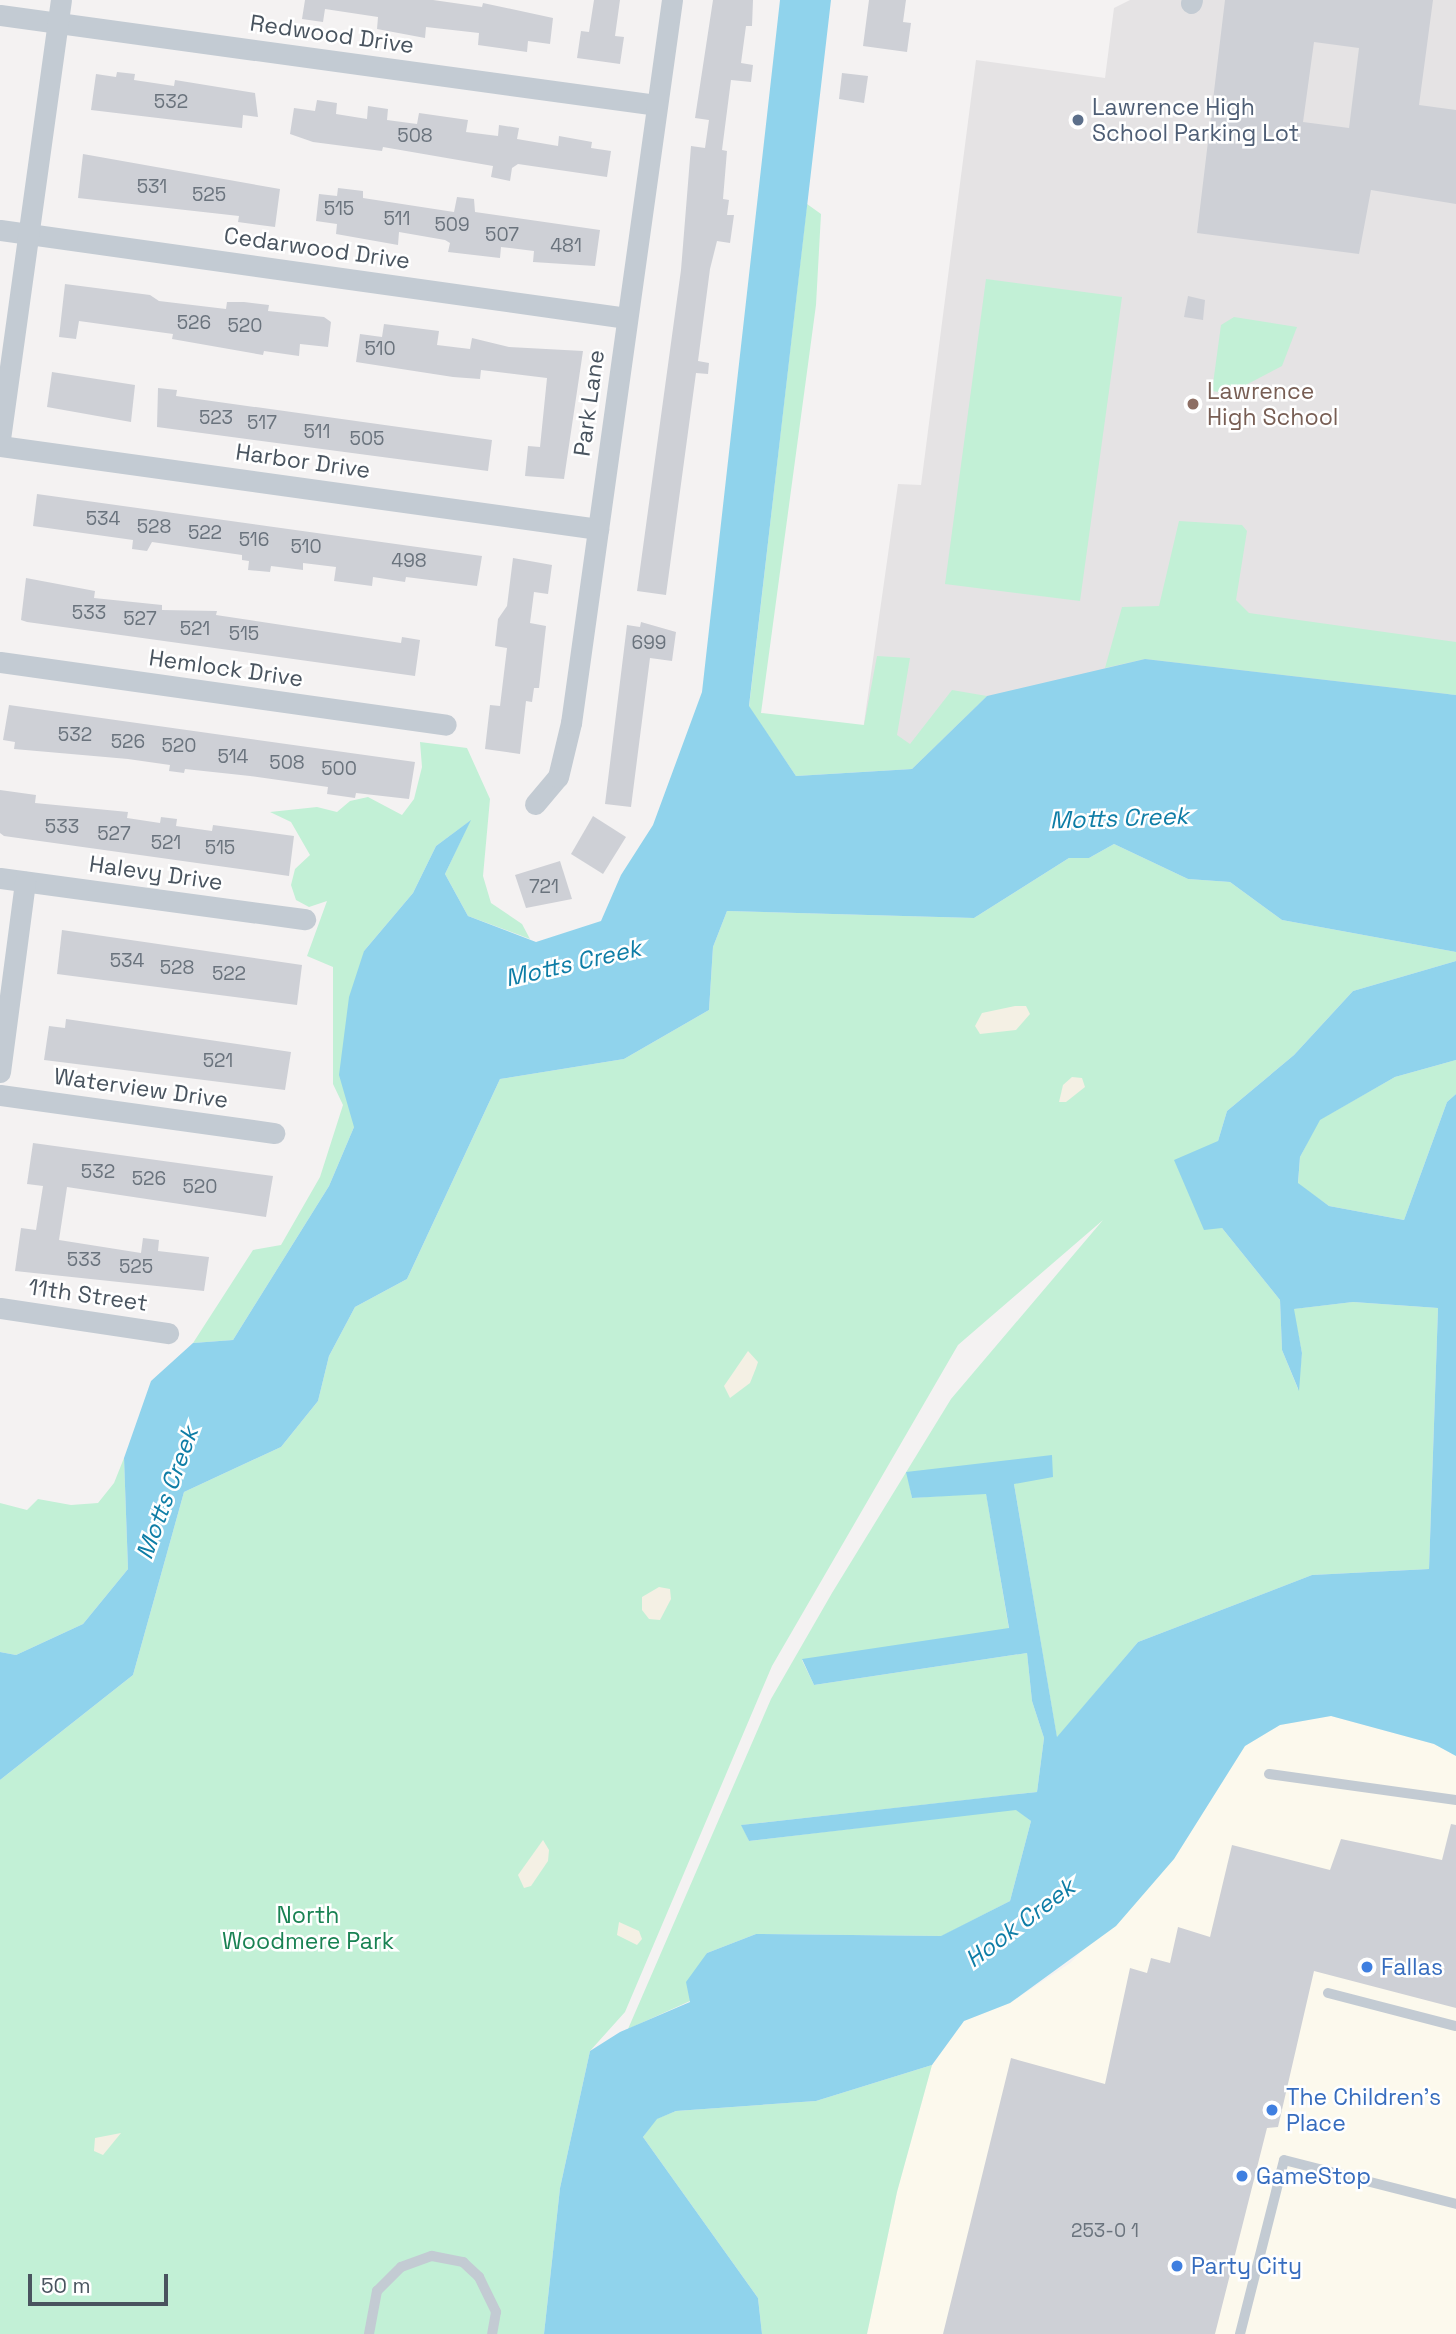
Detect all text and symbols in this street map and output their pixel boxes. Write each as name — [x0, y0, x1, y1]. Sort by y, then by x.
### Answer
street label: Redwood Drive — [248, 9, 416, 59]
house number: 532 — [154, 91, 188, 113]
place label: Lawrence High School Parking Lot — [1092, 93, 1299, 147]
marker: Lawrence High School Parking Lot — [1070, 112, 1086, 128]
house number: 508 — [397, 125, 433, 147]
house number: 531 — [137, 176, 167, 198]
house number: 525 — [192, 184, 226, 206]
house number: 515 — [324, 198, 354, 220]
house number: 511 — [384, 208, 410, 230]
house number: 509 — [434, 214, 470, 236]
street label: Cedarwood Drive — [222, 221, 412, 275]
house number: 507 — [485, 224, 519, 246]
house number: 481 — [550, 235, 582, 257]
house number: 526 — [177, 312, 211, 334]
house number: 520 — [228, 315, 262, 337]
house number: 510 — [364, 338, 396, 360]
street label: Park Lane — [568, 348, 610, 458]
place label: Lawrence High School — [1207, 377, 1339, 431]
marker: Lawrence High School — [1185, 396, 1201, 412]
house number: 523 — [199, 407, 233, 429]
house number: 517 — [247, 412, 277, 434]
house number: 511 — [304, 421, 330, 443]
house number: 505 — [350, 428, 384, 450]
street label: Harbor Drive — [234, 438, 372, 484]
house number: 534 — [86, 508, 120, 530]
house number: 528 — [137, 516, 171, 538]
house number: 522 — [188, 522, 222, 544]
house number: 516 — [239, 529, 269, 551]
house number: 510 — [290, 536, 322, 558]
house number: 498 — [391, 550, 427, 572]
house number: 533 — [72, 602, 106, 624]
house number: 527 — [123, 608, 157, 630]
house number: 521 — [180, 618, 210, 640]
house number: 515 — [229, 623, 259, 645]
house number: 699 — [632, 632, 666, 654]
street label: Hemlock Drive — [147, 644, 305, 692]
house number: 532 — [58, 724, 92, 746]
house number: 526 — [111, 731, 145, 753]
house number: 520 — [162, 735, 196, 757]
house number: 514 — [218, 746, 248, 768]
house number: 508 — [269, 752, 305, 774]
house number: 500 — [321, 758, 357, 780]
water label: Motts Creek — [1049, 801, 1189, 835]
house number: 533 — [45, 816, 79, 838]
house number: 527 — [97, 823, 131, 845]
house number: 521 — [151, 832, 181, 854]
house number: 515 — [205, 837, 235, 859]
street label: Halevy Drive — [87, 850, 225, 896]
house number: 721 — [529, 876, 559, 898]
water label: Motts Creek — [502, 933, 644, 993]
house number: 534 — [110, 950, 144, 972]
house number: 528 — [160, 957, 194, 979]
house number: 522 — [212, 963, 246, 985]
house number: 521 — [203, 1050, 233, 1072]
street label: Waterview Drive — [52, 1062, 230, 1114]
house number: 532 — [81, 1161, 115, 1183]
house number: 526 — [132, 1168, 166, 1190]
house number: 520 — [183, 1176, 217, 1198]
house number: 533 — [67, 1249, 101, 1271]
house number: 525 — [119, 1256, 153, 1278]
street label: 11th Street — [27, 1273, 149, 1317]
water label: Motts Creek — [130, 1423, 204, 1563]
water label: Hook Creek — [959, 1872, 1081, 1974]
park label: North Woodmere Park — [222, 1901, 394, 1955]
place label: Fallas — [1381, 1953, 1443, 1981]
marker: Fallas — [1359, 1959, 1375, 1975]
place label: The Children's Place — [1286, 2083, 1441, 2137]
marker: The Children's Place — [1264, 2102, 1280, 2118]
place label: GameStop — [1256, 2162, 1371, 2190]
marker: GameStop — [1234, 2168, 1250, 2184]
house number: 253-0 1 — [1071, 2220, 1139, 2242]
place label: Party City — [1191, 2252, 1302, 2280]
marker: Party City — [1169, 2258, 1185, 2274]
scale bar — [32, 2260, 172, 2304]
text: 50 m — [41, 2272, 91, 2299]

